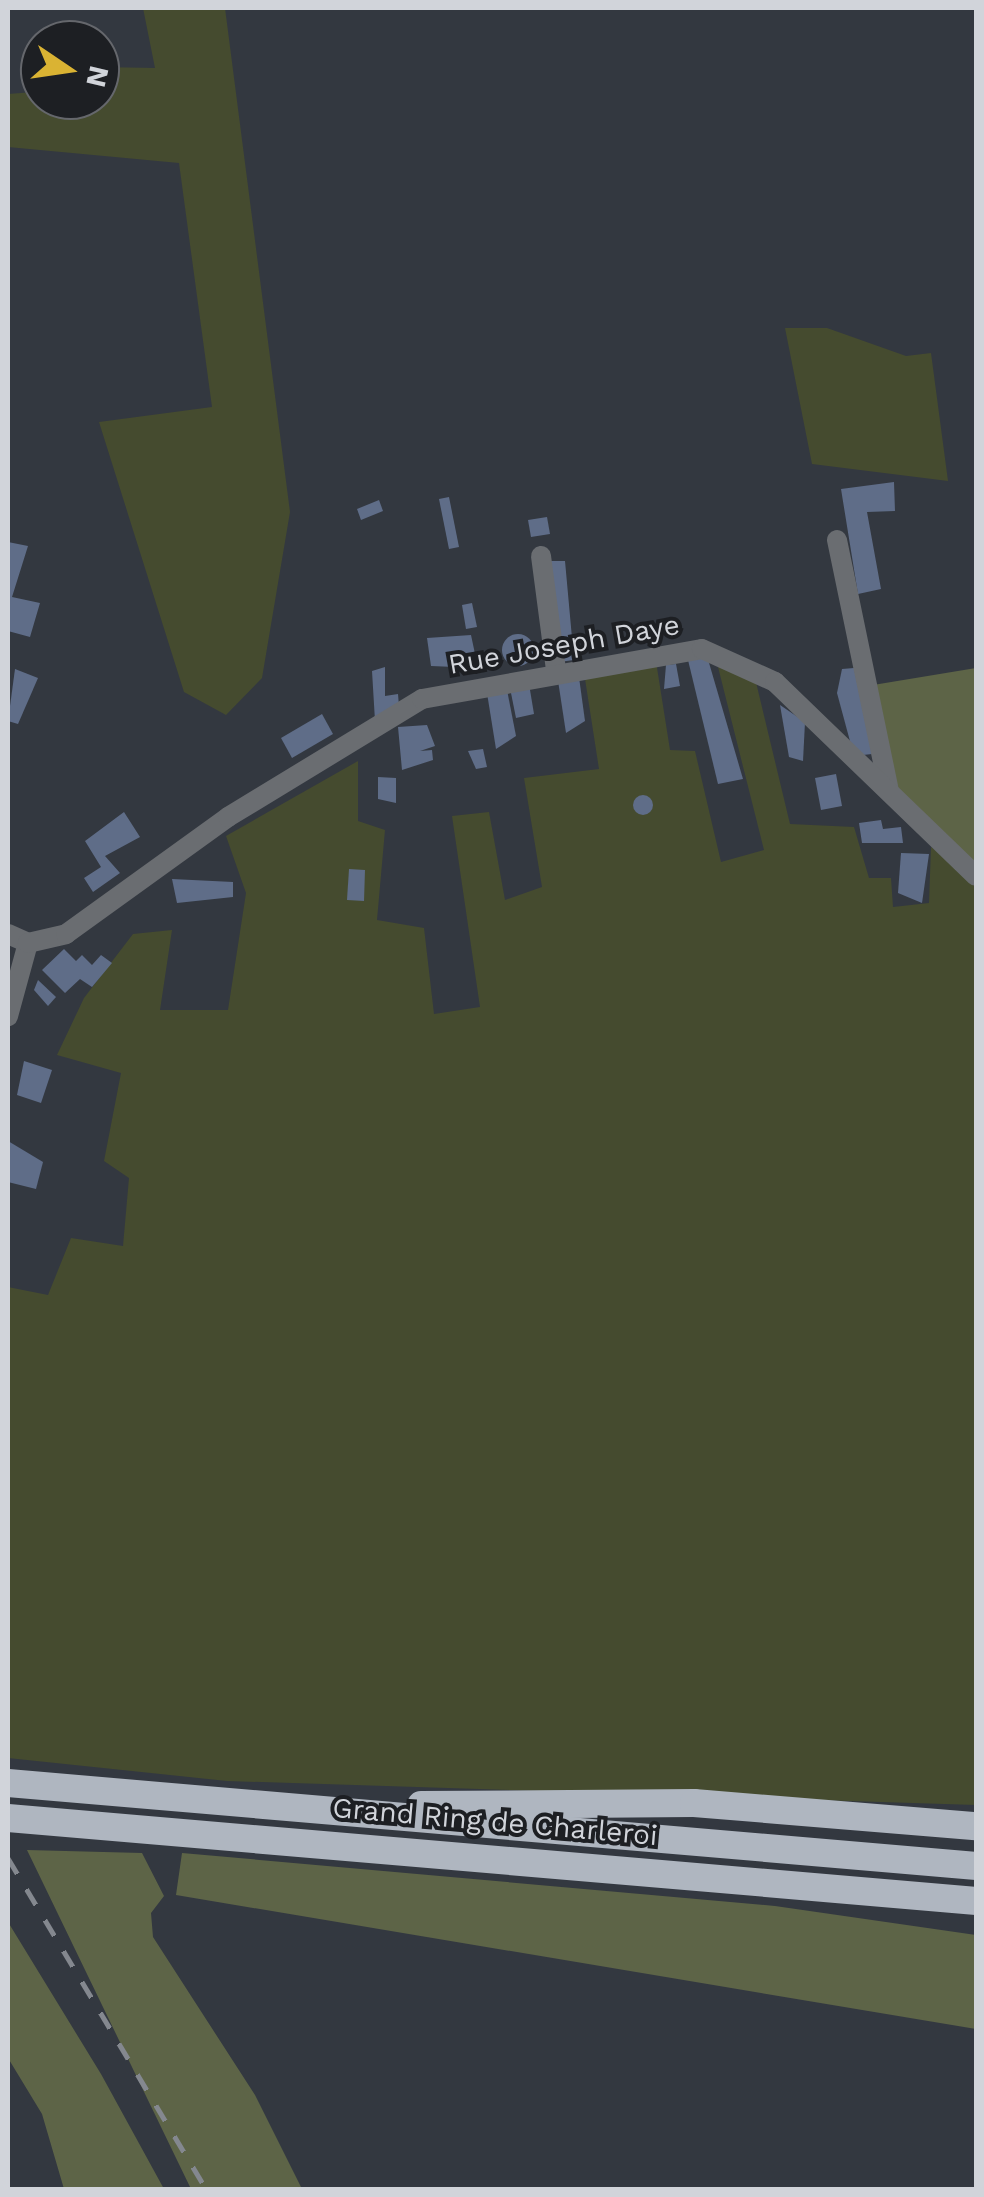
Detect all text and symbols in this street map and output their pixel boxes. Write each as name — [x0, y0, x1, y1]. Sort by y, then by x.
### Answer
north arrow — [20, 20, 120, 120]
text: N — [79, 63, 116, 90]
street label: Rue Joseph Daye — [445, 608, 683, 682]
street label: Grand Ring de Charleroi — [331, 1791, 659, 1853]

